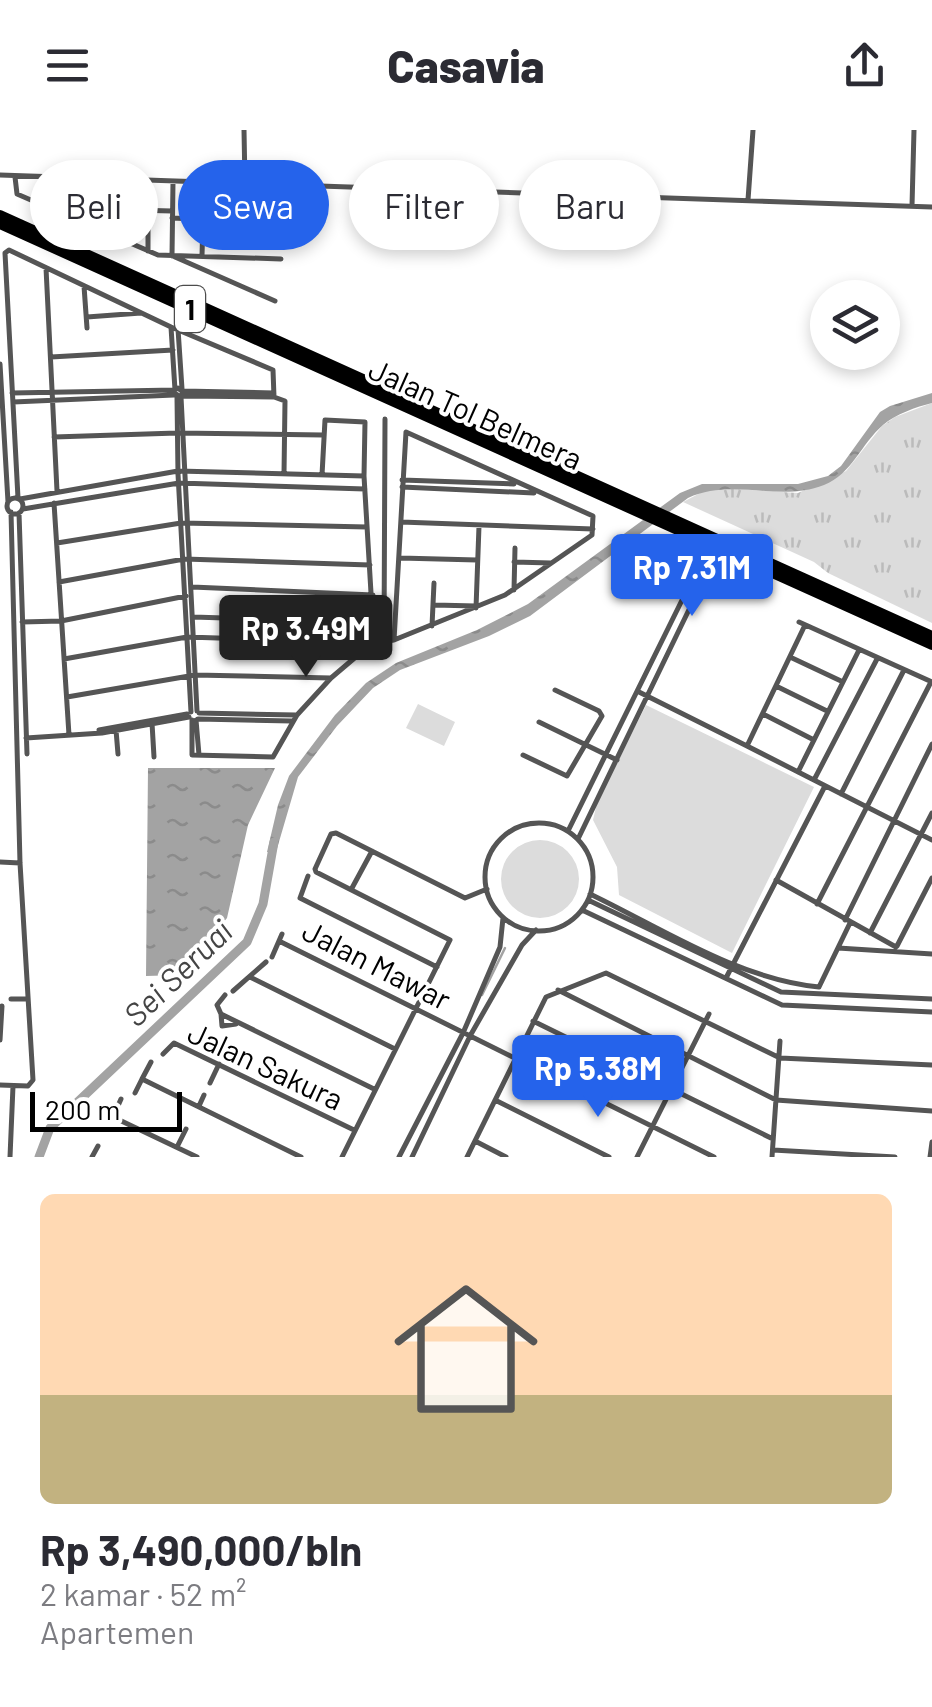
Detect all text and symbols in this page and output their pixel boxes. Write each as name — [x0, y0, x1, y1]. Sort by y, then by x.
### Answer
icon: menu — [40, 38, 95, 93]
text: Casavia — [387, 38, 545, 92]
icon: share — [837, 38, 892, 93]
chip: Beli — [30, 160, 158, 250]
chip: Sewa — [178, 160, 329, 250]
chip: Filter — [349, 160, 499, 250]
chip: Baru — [519, 160, 661, 250]
map controls — [810, 280, 900, 370]
button: layers — [810, 280, 900, 370]
road number: 1 — [175, 286, 205, 332]
street label: Jalan Tol Belmera — [364, 350, 588, 476]
pin: Rp 7.31M — [589, 534, 795, 619]
text: Rp 7.31M — [633, 547, 751, 585]
pin: Rp 3.49M — [203, 595, 409, 680]
text: Rp 3.49M — [241, 608, 371, 646]
water label: Sei Seruai — [115, 911, 239, 1033]
street label: Jalan Mawar — [297, 911, 457, 1017]
street label: Jalan Sakura — [183, 1013, 349, 1117]
pin: Rp 5.38M — [495, 1035, 701, 1120]
text: Rp 5.38M — [534, 1048, 662, 1086]
scale bar — [30, 1087, 182, 1131]
text: 200 m — [45, 1092, 120, 1126]
icon: home — [376, 1259, 556, 1439]
text: Rp 3,490,000/bln — [40, 1524, 362, 1574]
text: 2 kamar · 52 m² — [40, 1574, 247, 1612]
text: Apartemen — [40, 1612, 194, 1650]

